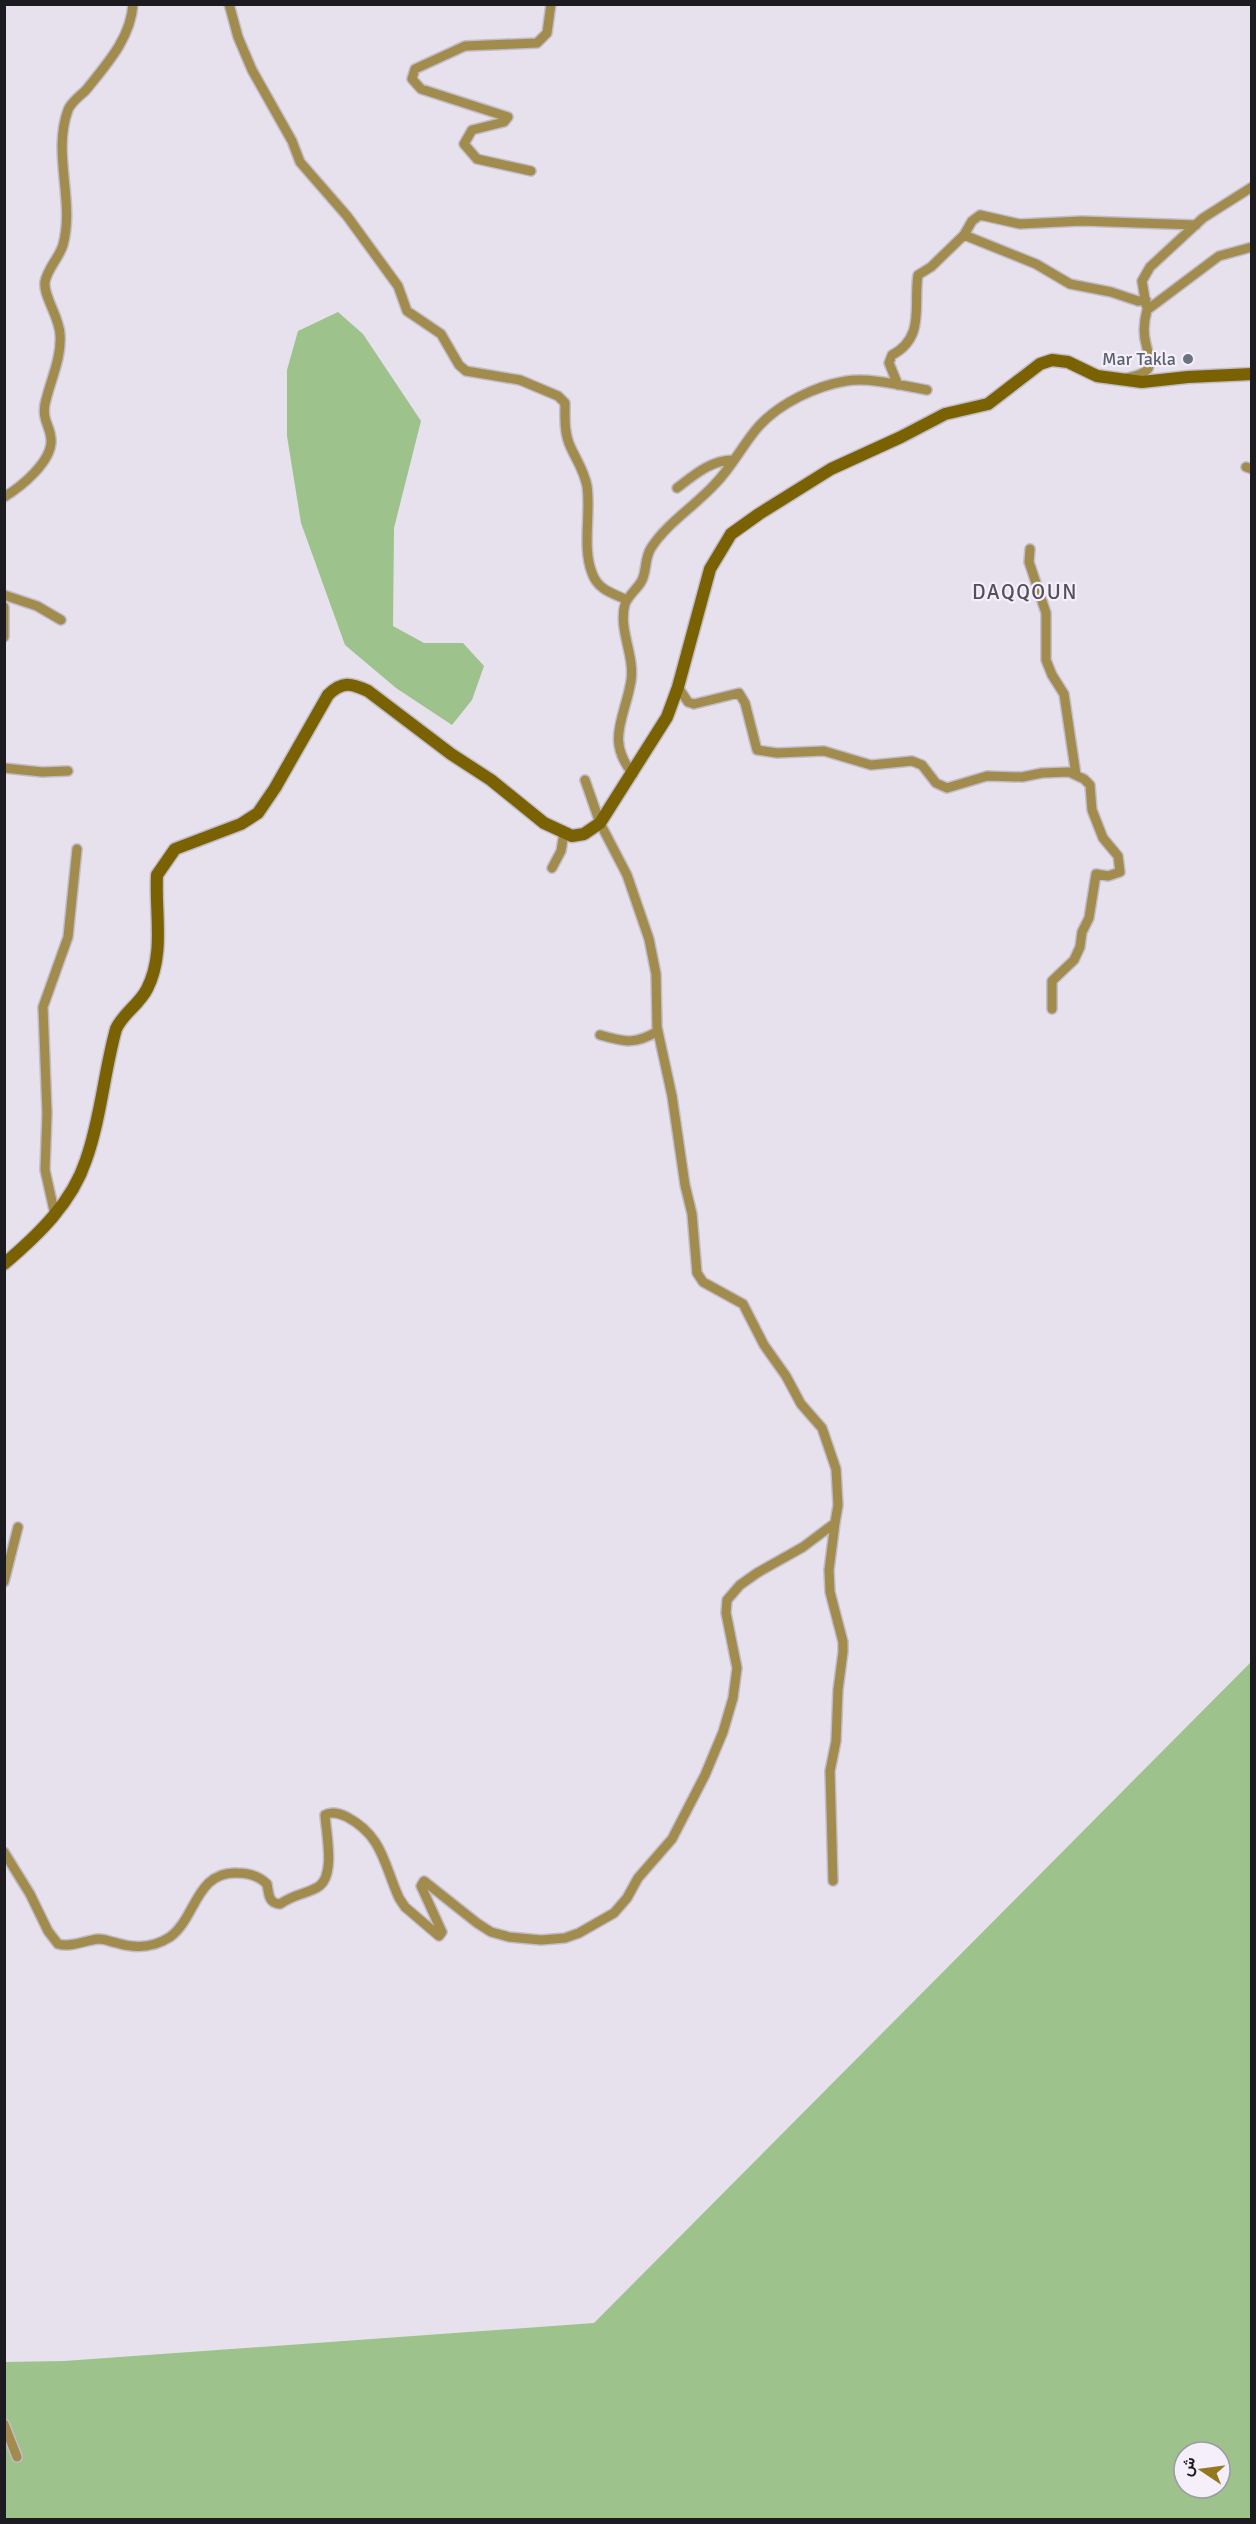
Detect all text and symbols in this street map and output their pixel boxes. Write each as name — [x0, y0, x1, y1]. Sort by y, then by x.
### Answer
place label: Mar Takla — [1102, 348, 1176, 370]
marker: Mar Takla — [1181, 352, 1195, 366]
district label: DAQQOUN — [972, 579, 1078, 605]
north arrow — [1172, 2440, 1232, 2500]
text: ش — [1176, 2455, 1200, 2478]

